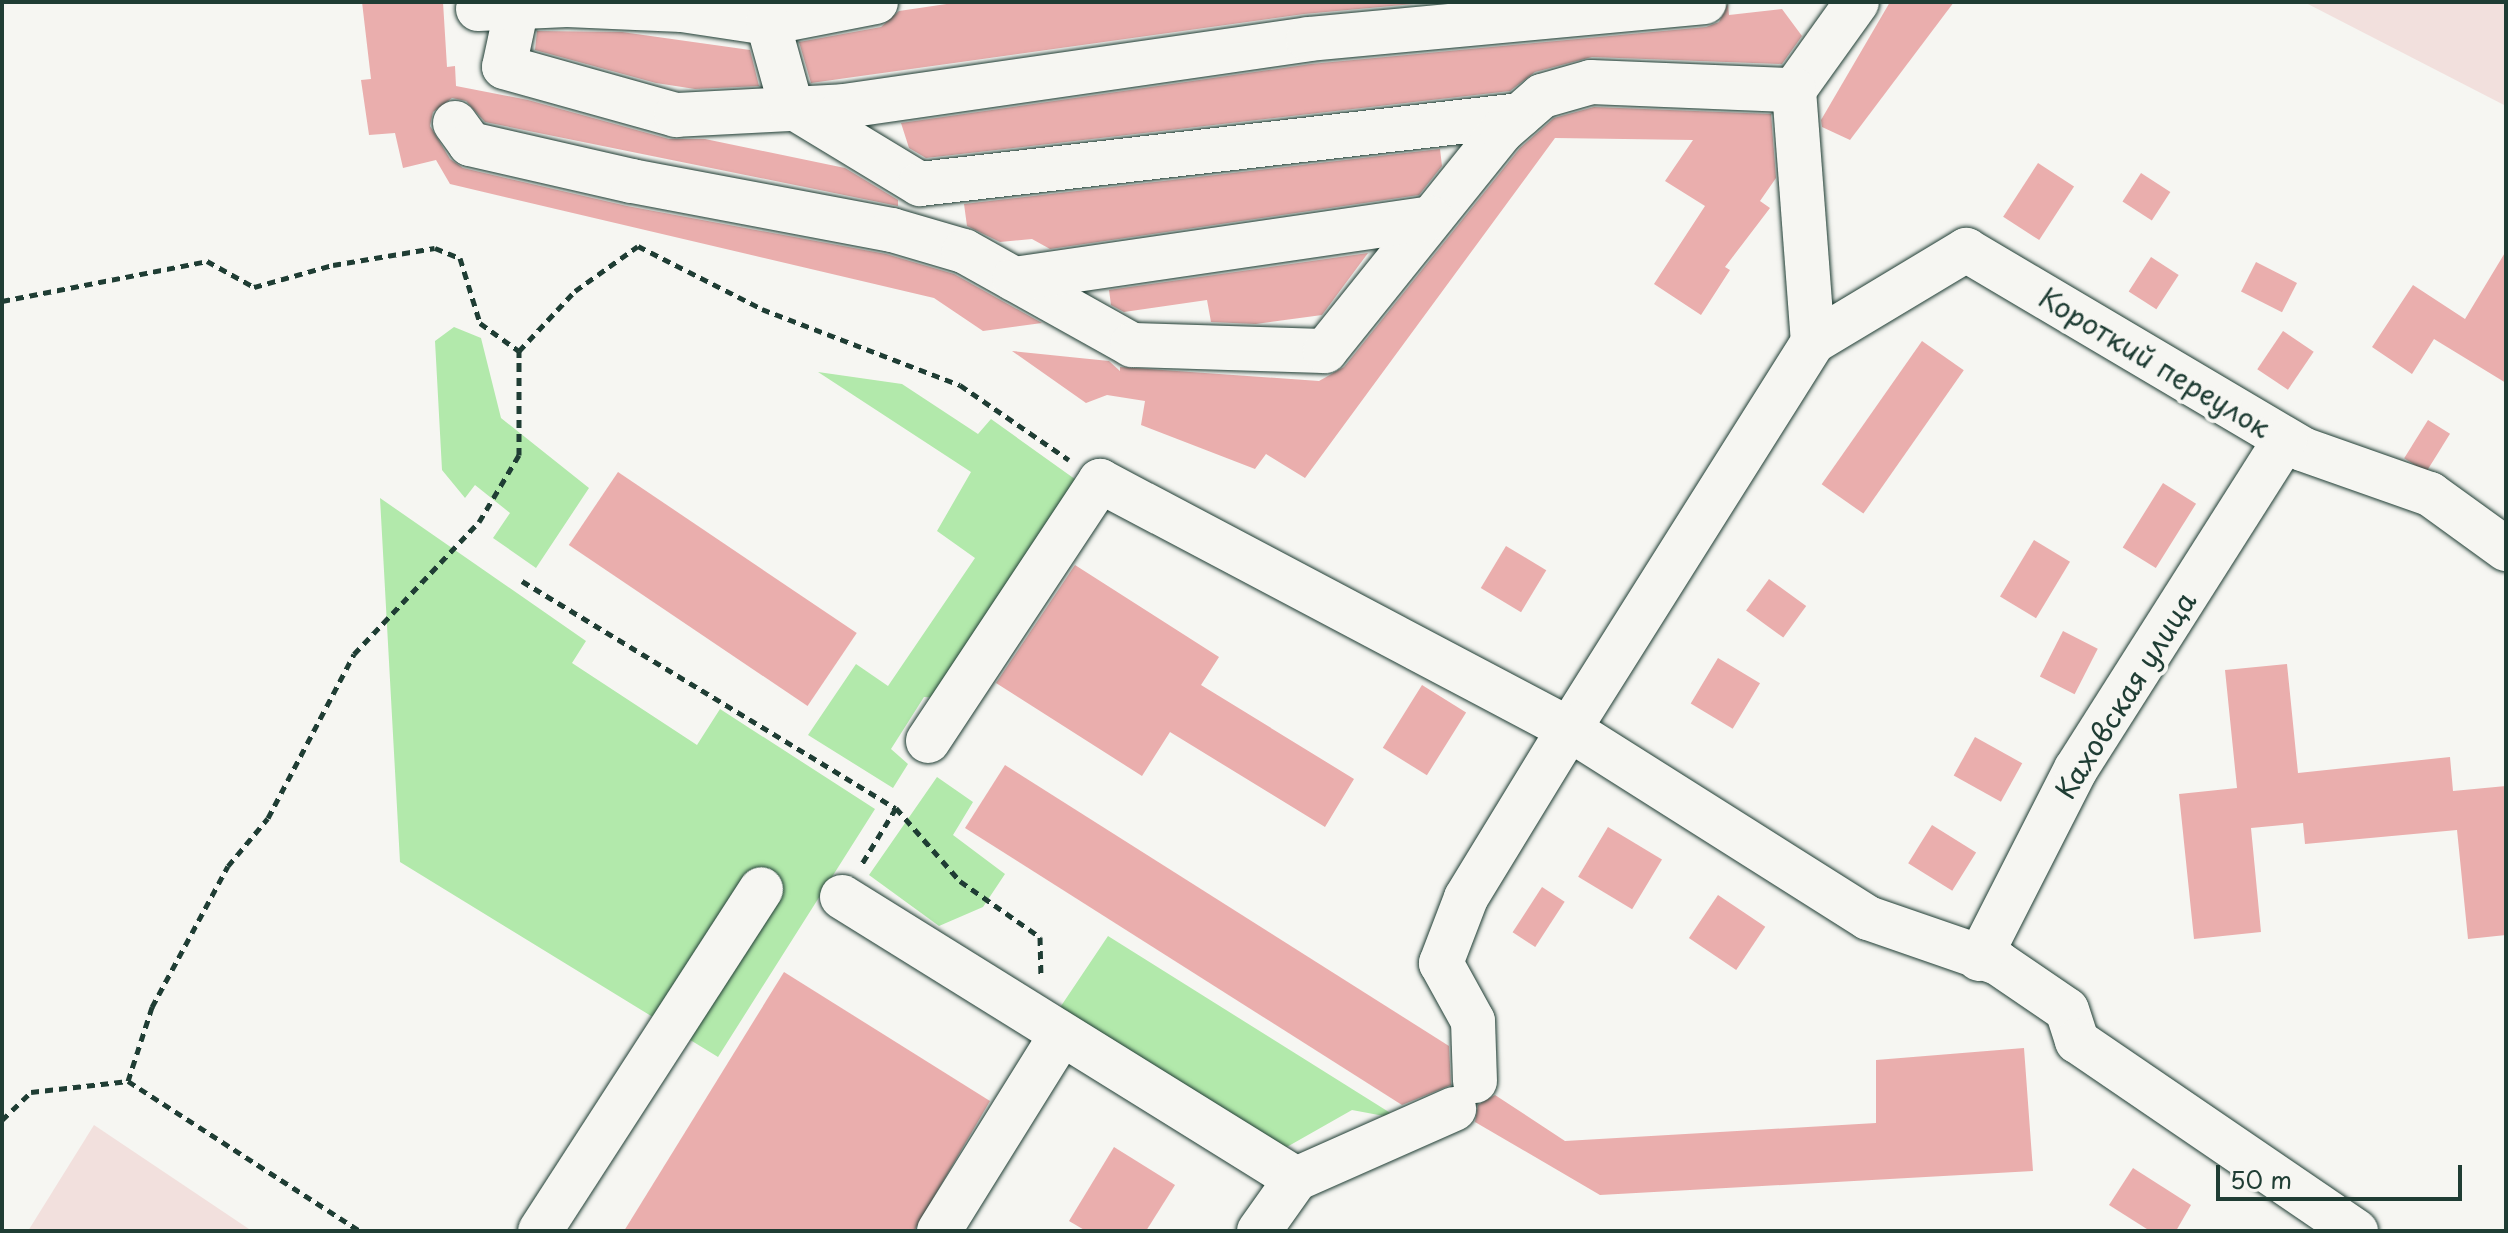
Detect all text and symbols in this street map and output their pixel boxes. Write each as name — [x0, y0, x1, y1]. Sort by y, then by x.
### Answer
street label: Короткий переулок — [2033, 280, 2277, 444]
street label: Каховская улица — [2047, 585, 2203, 805]
scale bar — [2220, 1149, 2466, 1199]
text: 50 m — [2230, 1161, 2292, 1197]

